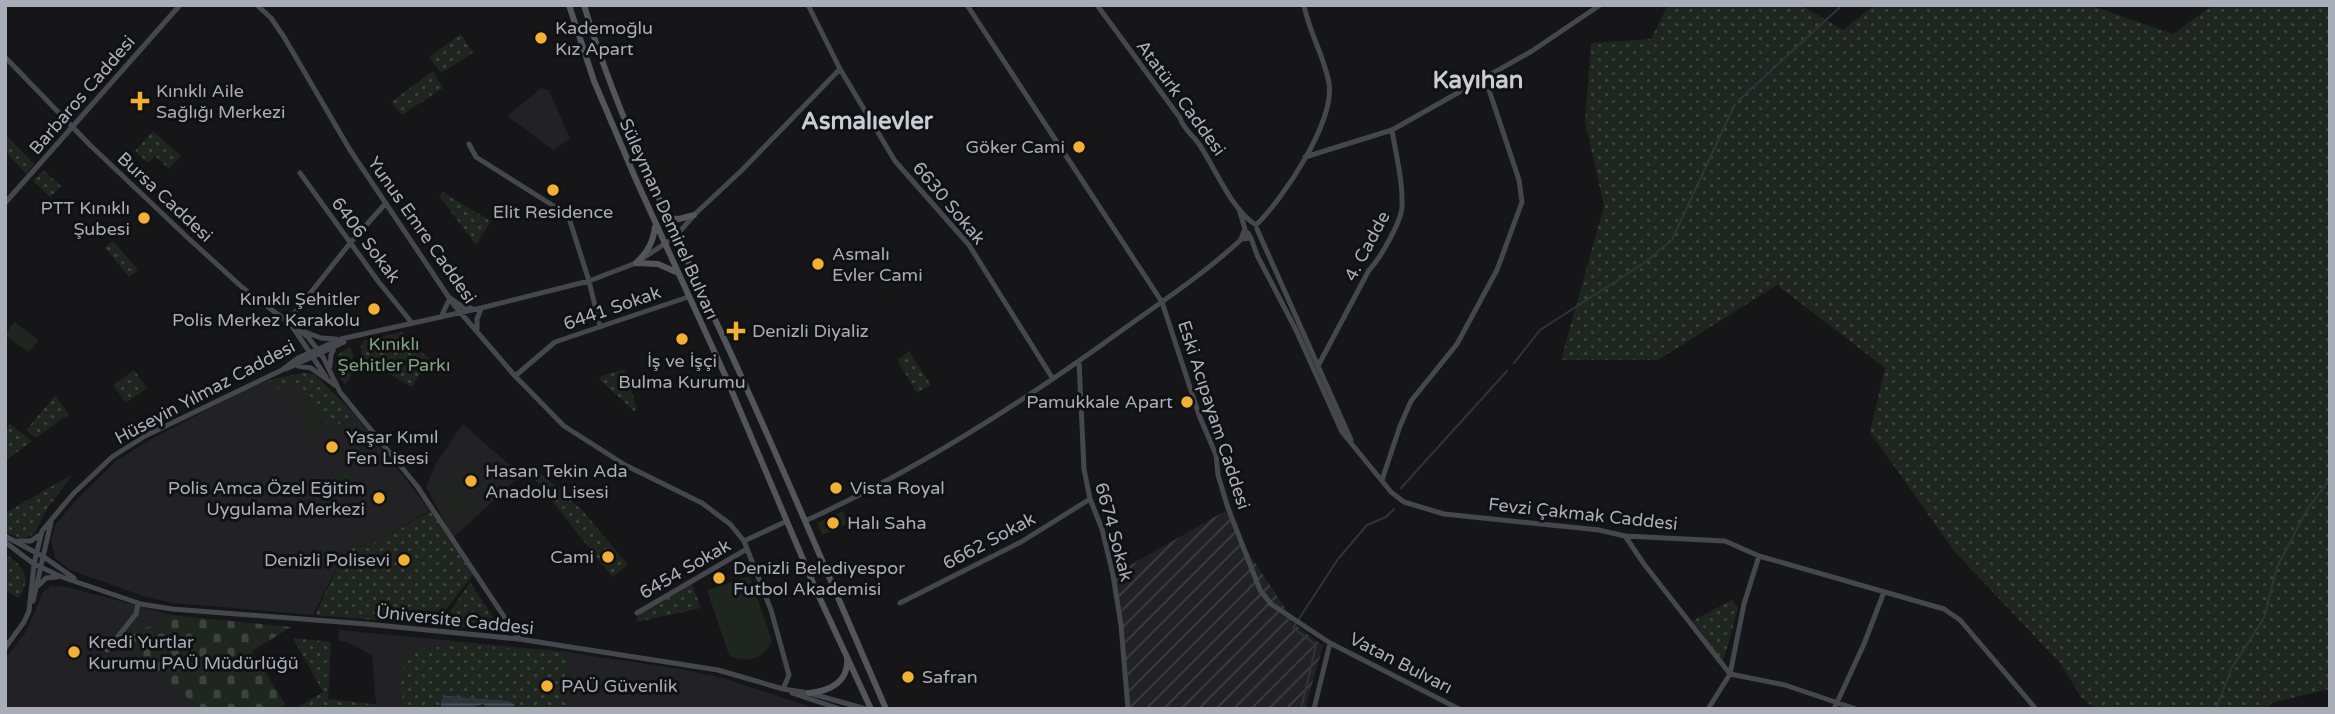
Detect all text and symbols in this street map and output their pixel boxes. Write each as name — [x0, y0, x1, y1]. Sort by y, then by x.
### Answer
place label: Kademoğlu Kız Apart — [555, 17, 653, 60]
marker: Kademoğlu Kız Apart — [533, 30, 549, 46]
street label: Barbaros Caddesi — [24, 31, 140, 159]
street label: Atatürk Caddesi — [1132, 36, 1230, 160]
district label: Kayıhan — [1433, 66, 1523, 95]
place label: Kınıklı Aile Sağlığı Merkezi — [156, 80, 286, 123]
marker: Kınıklı Aile Sağlığı Merkezi — [130, 91, 150, 111]
district label: Asmalıevler — [801, 107, 934, 136]
street label: Süleyman Demirel Bulvarı — [615, 115, 723, 323]
place label: Göker Cami — [965, 136, 1065, 158]
marker: Göker Cami — [1071, 139, 1087, 155]
street label: Bursa Caddesi — [113, 147, 217, 247]
street label: Yunus Emre Caddesi — [363, 152, 481, 308]
street label: 6630 Sokak — [908, 157, 990, 249]
marker: Elit Residence — [545, 182, 561, 198]
street label: 6406 Sokak — [327, 193, 405, 287]
place label: PTT Kınıklı Şubesi — [41, 197, 130, 240]
place label: Elit Residence — [493, 201, 613, 223]
street label: 4. Cadde — [1339, 207, 1395, 285]
marker: PTT Kınıklı Şubesi — [136, 210, 152, 226]
place label: Asmalı Evler Cami — [832, 243, 923, 286]
marker: Asmalı Evler Cami — [810, 256, 826, 272]
street label: 6441 Sokak — [560, 281, 664, 335]
place label: Kınıklı Şehitler Polis Merkez Karakolu — [172, 288, 360, 331]
marker: Kınıklı Şehitler Polis Merkez Karakolu — [366, 301, 382, 317]
street label: Eski Acıpayam Caddesi — [1173, 318, 1255, 512]
place label: Denizli Diyaliz — [752, 320, 869, 342]
marker: Denizli Diyaliz — [726, 321, 746, 341]
marker: İş ve İşçi Bulma Kurumu — [674, 331, 690, 347]
park label: Kınıklı Şehitler Parkı — [338, 333, 450, 376]
street label: Hüseyin Yılmaz Caddesi — [111, 335, 299, 449]
place label: İş ve İşçi Bulma Kurumu — [618, 350, 746, 393]
place label: Pamukkale Apart — [1026, 391, 1173, 413]
marker: Pamukkale Apart — [1179, 394, 1195, 410]
place label: Yaşar Kımıl Fen Lisesi — [346, 426, 439, 469]
marker: Yaşar Kımıl Fen Lisesi — [324, 439, 340, 455]
place label: Hasan Tekin Ada Anadolu Lisesi — [485, 460, 628, 503]
marker: Hasan Tekin Ada Anadolu Lisesi — [463, 473, 479, 489]
place label: Polis Amca Özel Eğitim Uygulama Merkezi — [168, 477, 365, 520]
place label: Vista Royal — [850, 477, 945, 499]
marker: Vista Royal — [828, 480, 844, 496]
street label: 6674 Sokak — [1090, 480, 1138, 584]
marker: Polis Amca Özel Eğitim Uygulama Merkezi — [371, 490, 387, 506]
street label: Fevzi Çakmak Caddesi — [1487, 493, 1679, 535]
street label: 6662 Sokak — [939, 507, 1039, 575]
place label: Halı Saha — [847, 512, 927, 534]
marker: Halı Saha — [825, 515, 841, 531]
street label: 6454 Sokak — [636, 534, 735, 604]
place label: Cami — [550, 546, 594, 568]
place label: Denizli Polisevi — [264, 549, 390, 571]
marker: Cami — [600, 549, 616, 565]
marker: Denizli Polisevi — [396, 552, 412, 568]
place label: Denizli Belediyespor Futbol Akademisi — [733, 557, 905, 600]
marker: Denizli Belediyespor Futbol Akademisi — [711, 570, 727, 586]
street label: Üniversite Caddesi — [375, 601, 535, 639]
street label: Vatan Bulvarı — [1346, 628, 1456, 698]
place label: Kredi Yurtlar Kurumu PAÜ Müdürlüğü — [88, 631, 299, 674]
marker: Kredi Yurtlar Kurumu PAÜ Müdürlüğü — [66, 644, 82, 660]
place label: Safran — [922, 666, 978, 688]
marker: Safran — [900, 669, 916, 685]
place label: PAÜ Güvenlik — [561, 675, 678, 697]
marker: PAÜ Güvenlik — [539, 678, 555, 694]

